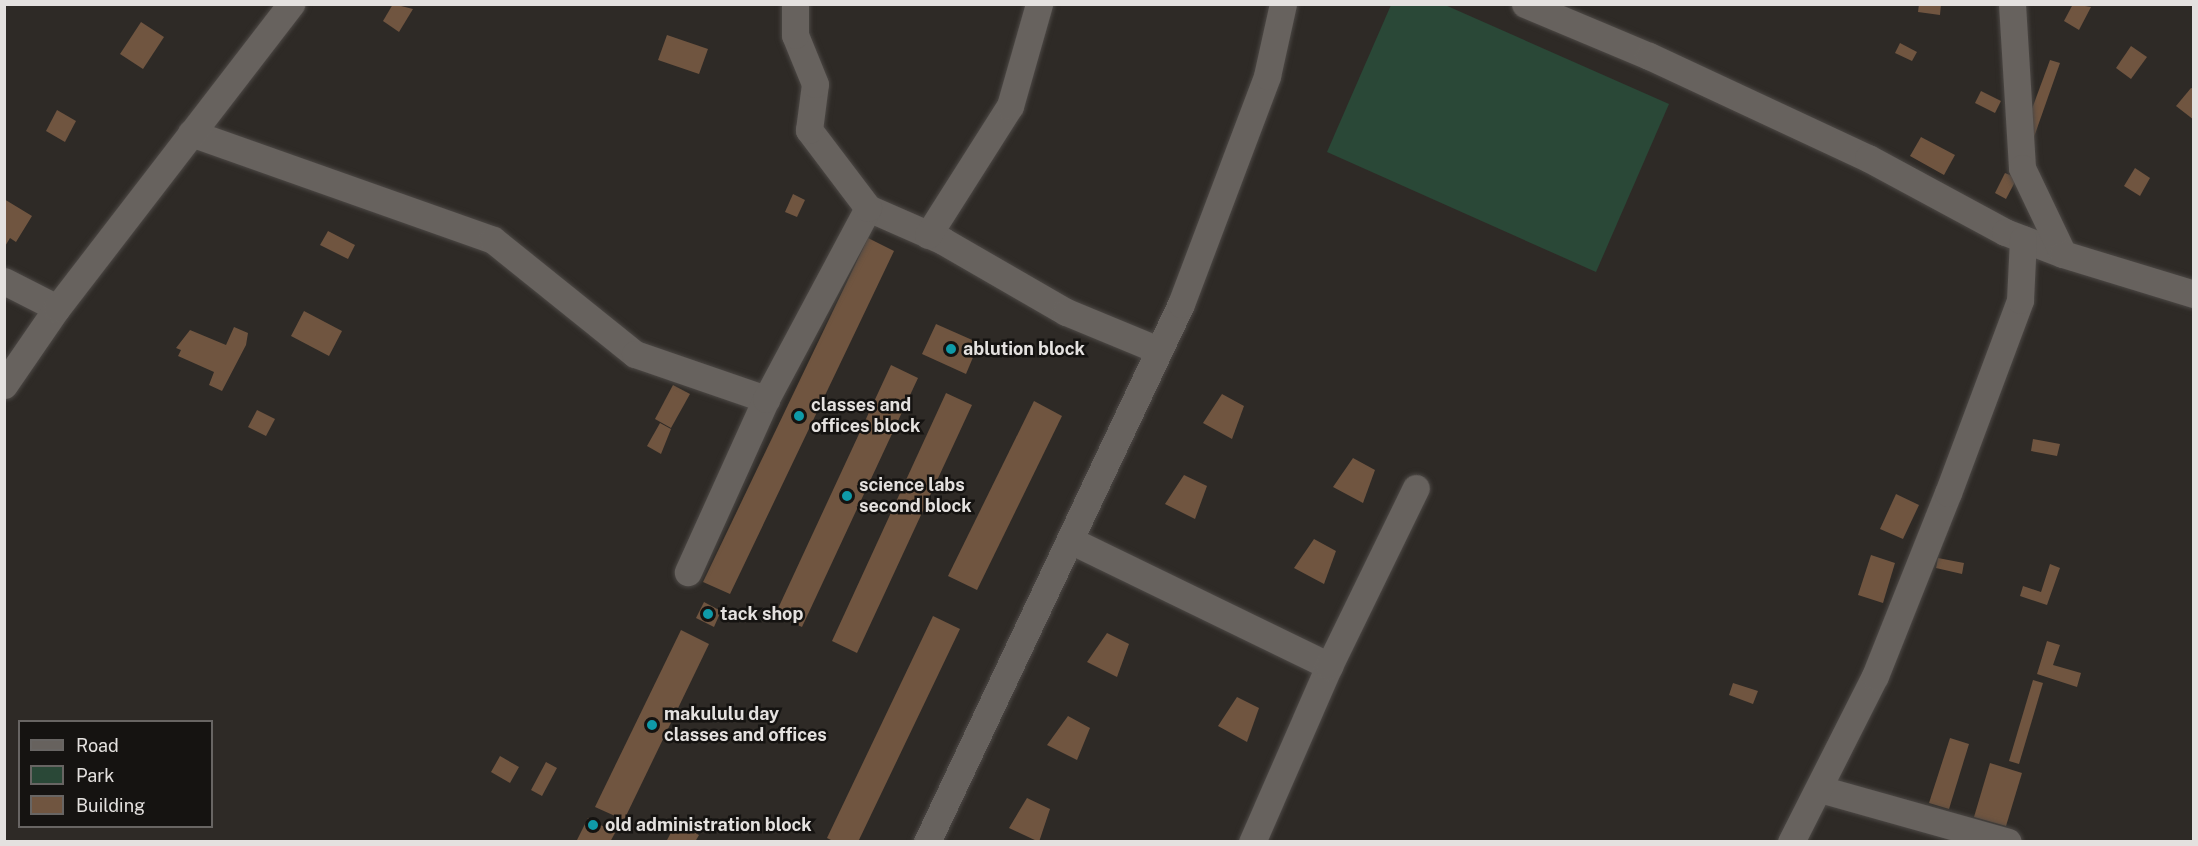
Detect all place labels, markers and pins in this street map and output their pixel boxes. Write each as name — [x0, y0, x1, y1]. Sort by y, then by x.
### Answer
place label: ablution block — [963, 338, 1085, 360]
marker: ablution block — [944, 342, 958, 356]
place label: classes and offices block — [811, 395, 921, 438]
marker: classes and offices block — [792, 409, 806, 423]
place label: science labs second block — [859, 475, 972, 518]
marker: science labs second block — [840, 489, 854, 503]
place label: tack shop — [720, 603, 803, 625]
marker: tack shop — [701, 607, 715, 621]
place label: makululu day classes and offices — [664, 704, 827, 746]
marker: makululu day classes and offices — [645, 718, 659, 732]
place label: old administration block — [605, 814, 812, 836]
marker: old administration block — [586, 818, 600, 832]

